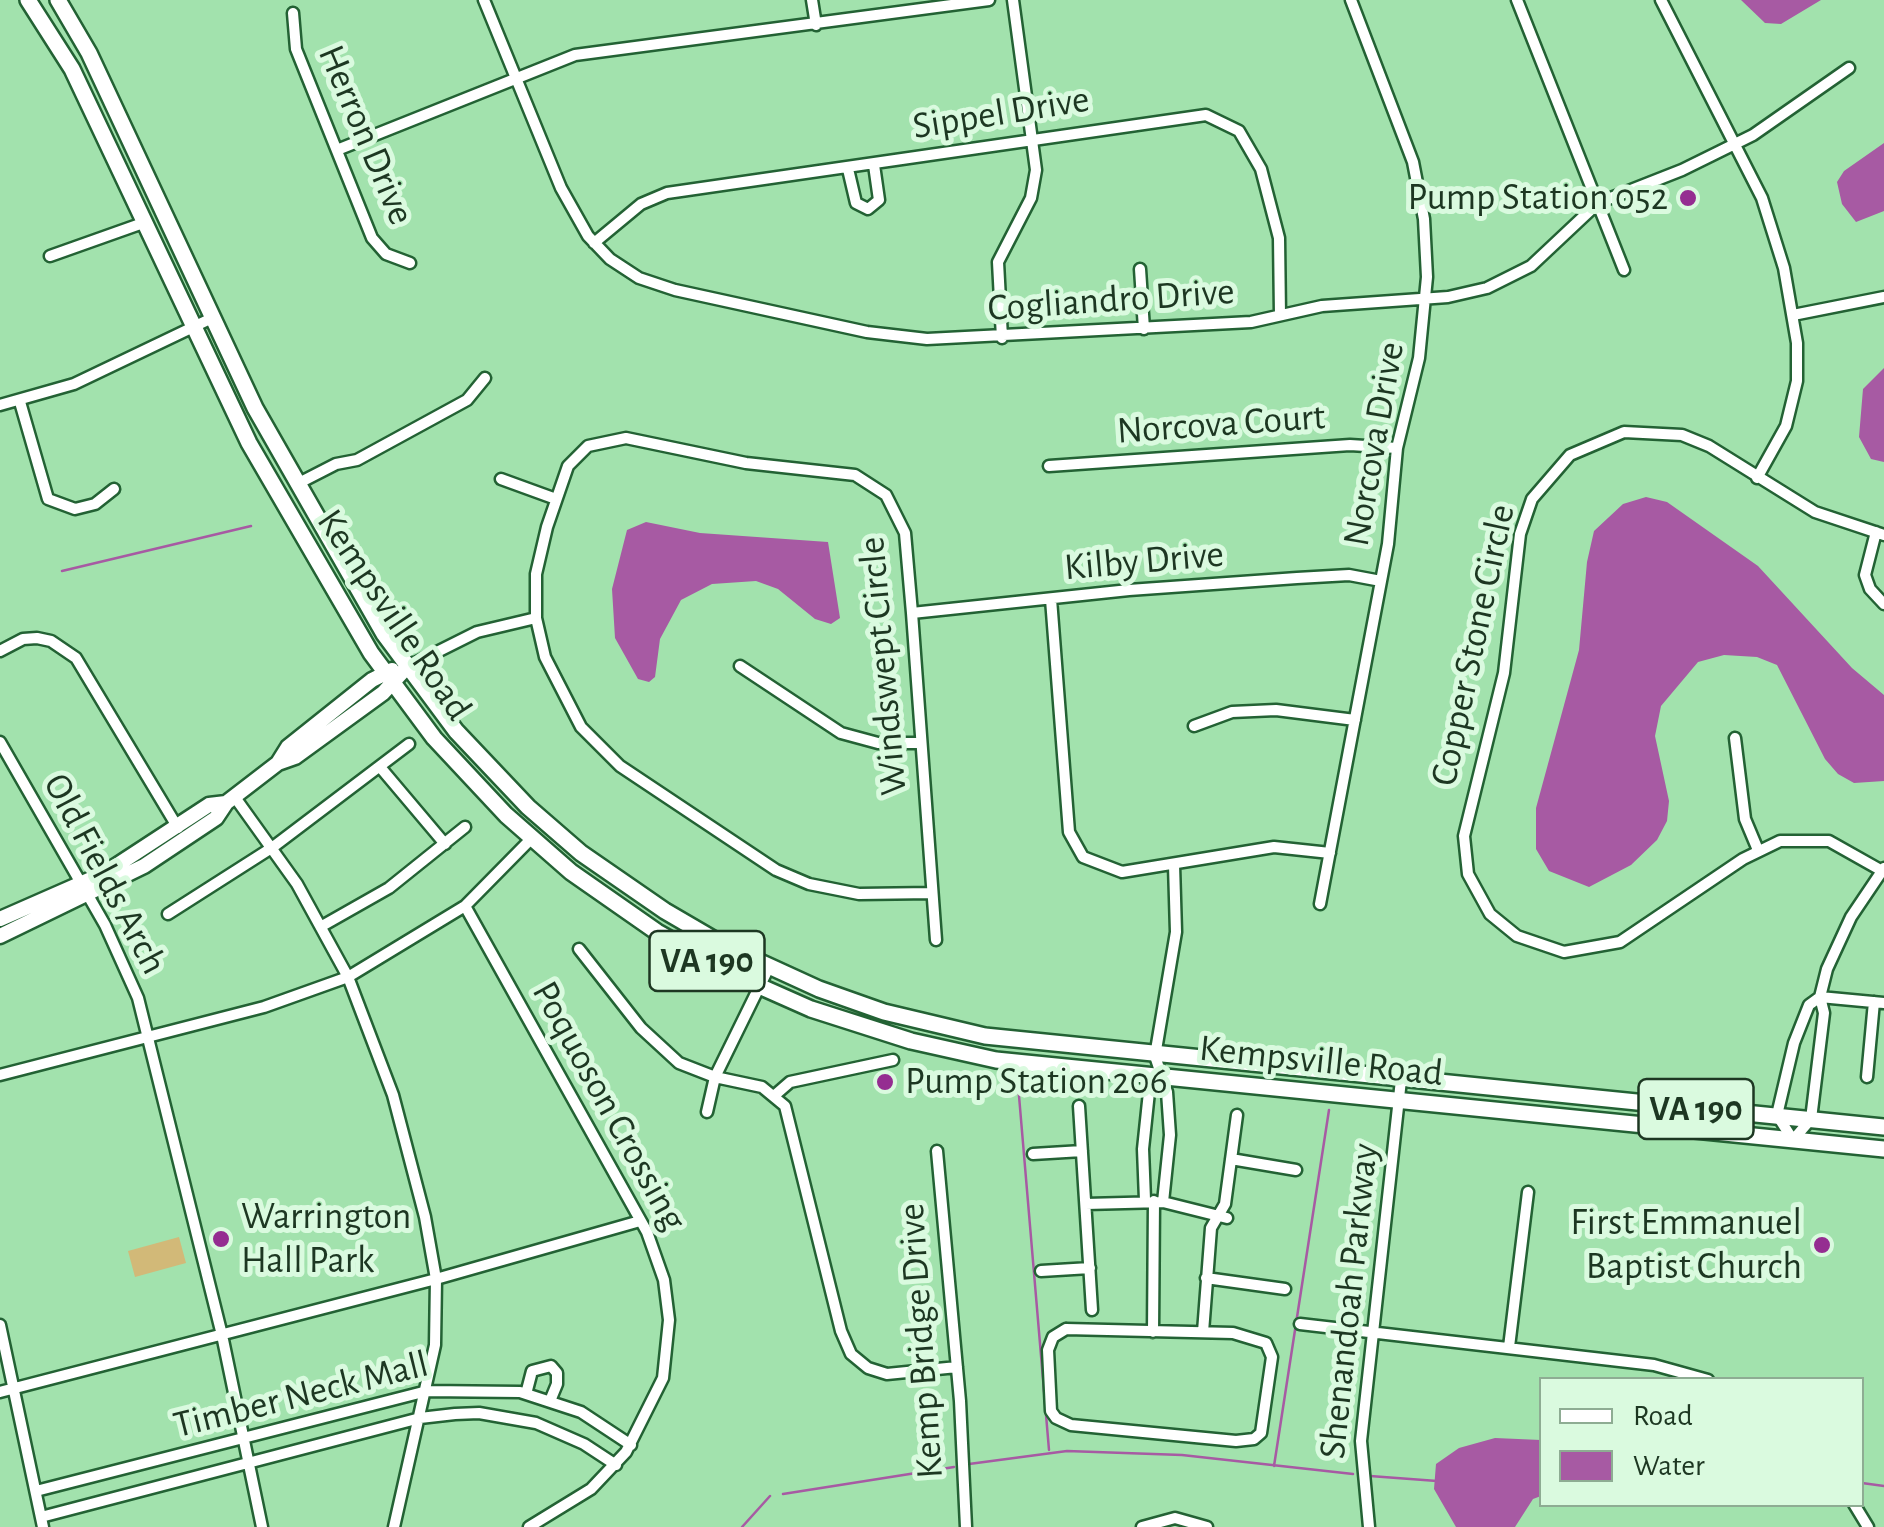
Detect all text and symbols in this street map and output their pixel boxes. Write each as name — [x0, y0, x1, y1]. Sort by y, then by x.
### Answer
street label: Herron Drive — [308, 38, 424, 232]
street label: Sippel Drive — [910, 77, 1092, 149]
place label: Pump Station 052 — [1407, 175, 1668, 221]
marker: Pump Station 052 — [1677, 187, 1699, 209]
street label: Cogliandro Drive — [986, 269, 1236, 331]
street label: Norcova Drive — [1334, 338, 1414, 550]
street label: Norcova Court — [1115, 394, 1327, 454]
street label: Copper Stone Circle — [1421, 500, 1525, 790]
street label: Kempsville Road — [307, 501, 481, 729]
street label: Kilby Drive — [1062, 531, 1226, 591]
street label: Windswept Circle — [849, 535, 917, 797]
street label: Old Fields Arch — [33, 766, 177, 982]
road number: VA 190 — [650, 931, 764, 991]
street label: Poquoson Crossing — [522, 973, 696, 1239]
street label: Kempsville Road — [1197, 1026, 1445, 1096]
place label: Pump Station 206 — [905, 1059, 1168, 1105]
marker: Pump Station 206 — [874, 1071, 896, 1093]
road number: VA 190 — [1638, 1079, 1754, 1139]
street label: Shenandoah Parkway — [1310, 1141, 1388, 1461]
place label: Warrington Hall Park — [241, 1194, 411, 1284]
place label: First Emmanuel Baptist Church — [1570, 1200, 1802, 1290]
street label: Kemp Bridge Drive — [889, 1202, 953, 1480]
marker: Warrington Hall Park — [210, 1228, 232, 1250]
marker: First Emmanuel Baptist Church — [1811, 1234, 1833, 1256]
street label: Timber Neck Mall — [169, 1341, 433, 1449]
legend — [1539, 1377, 1864, 1507]
text: Road — [1633, 1401, 1693, 1431]
text: Water — [1633, 1451, 1705, 1481]

